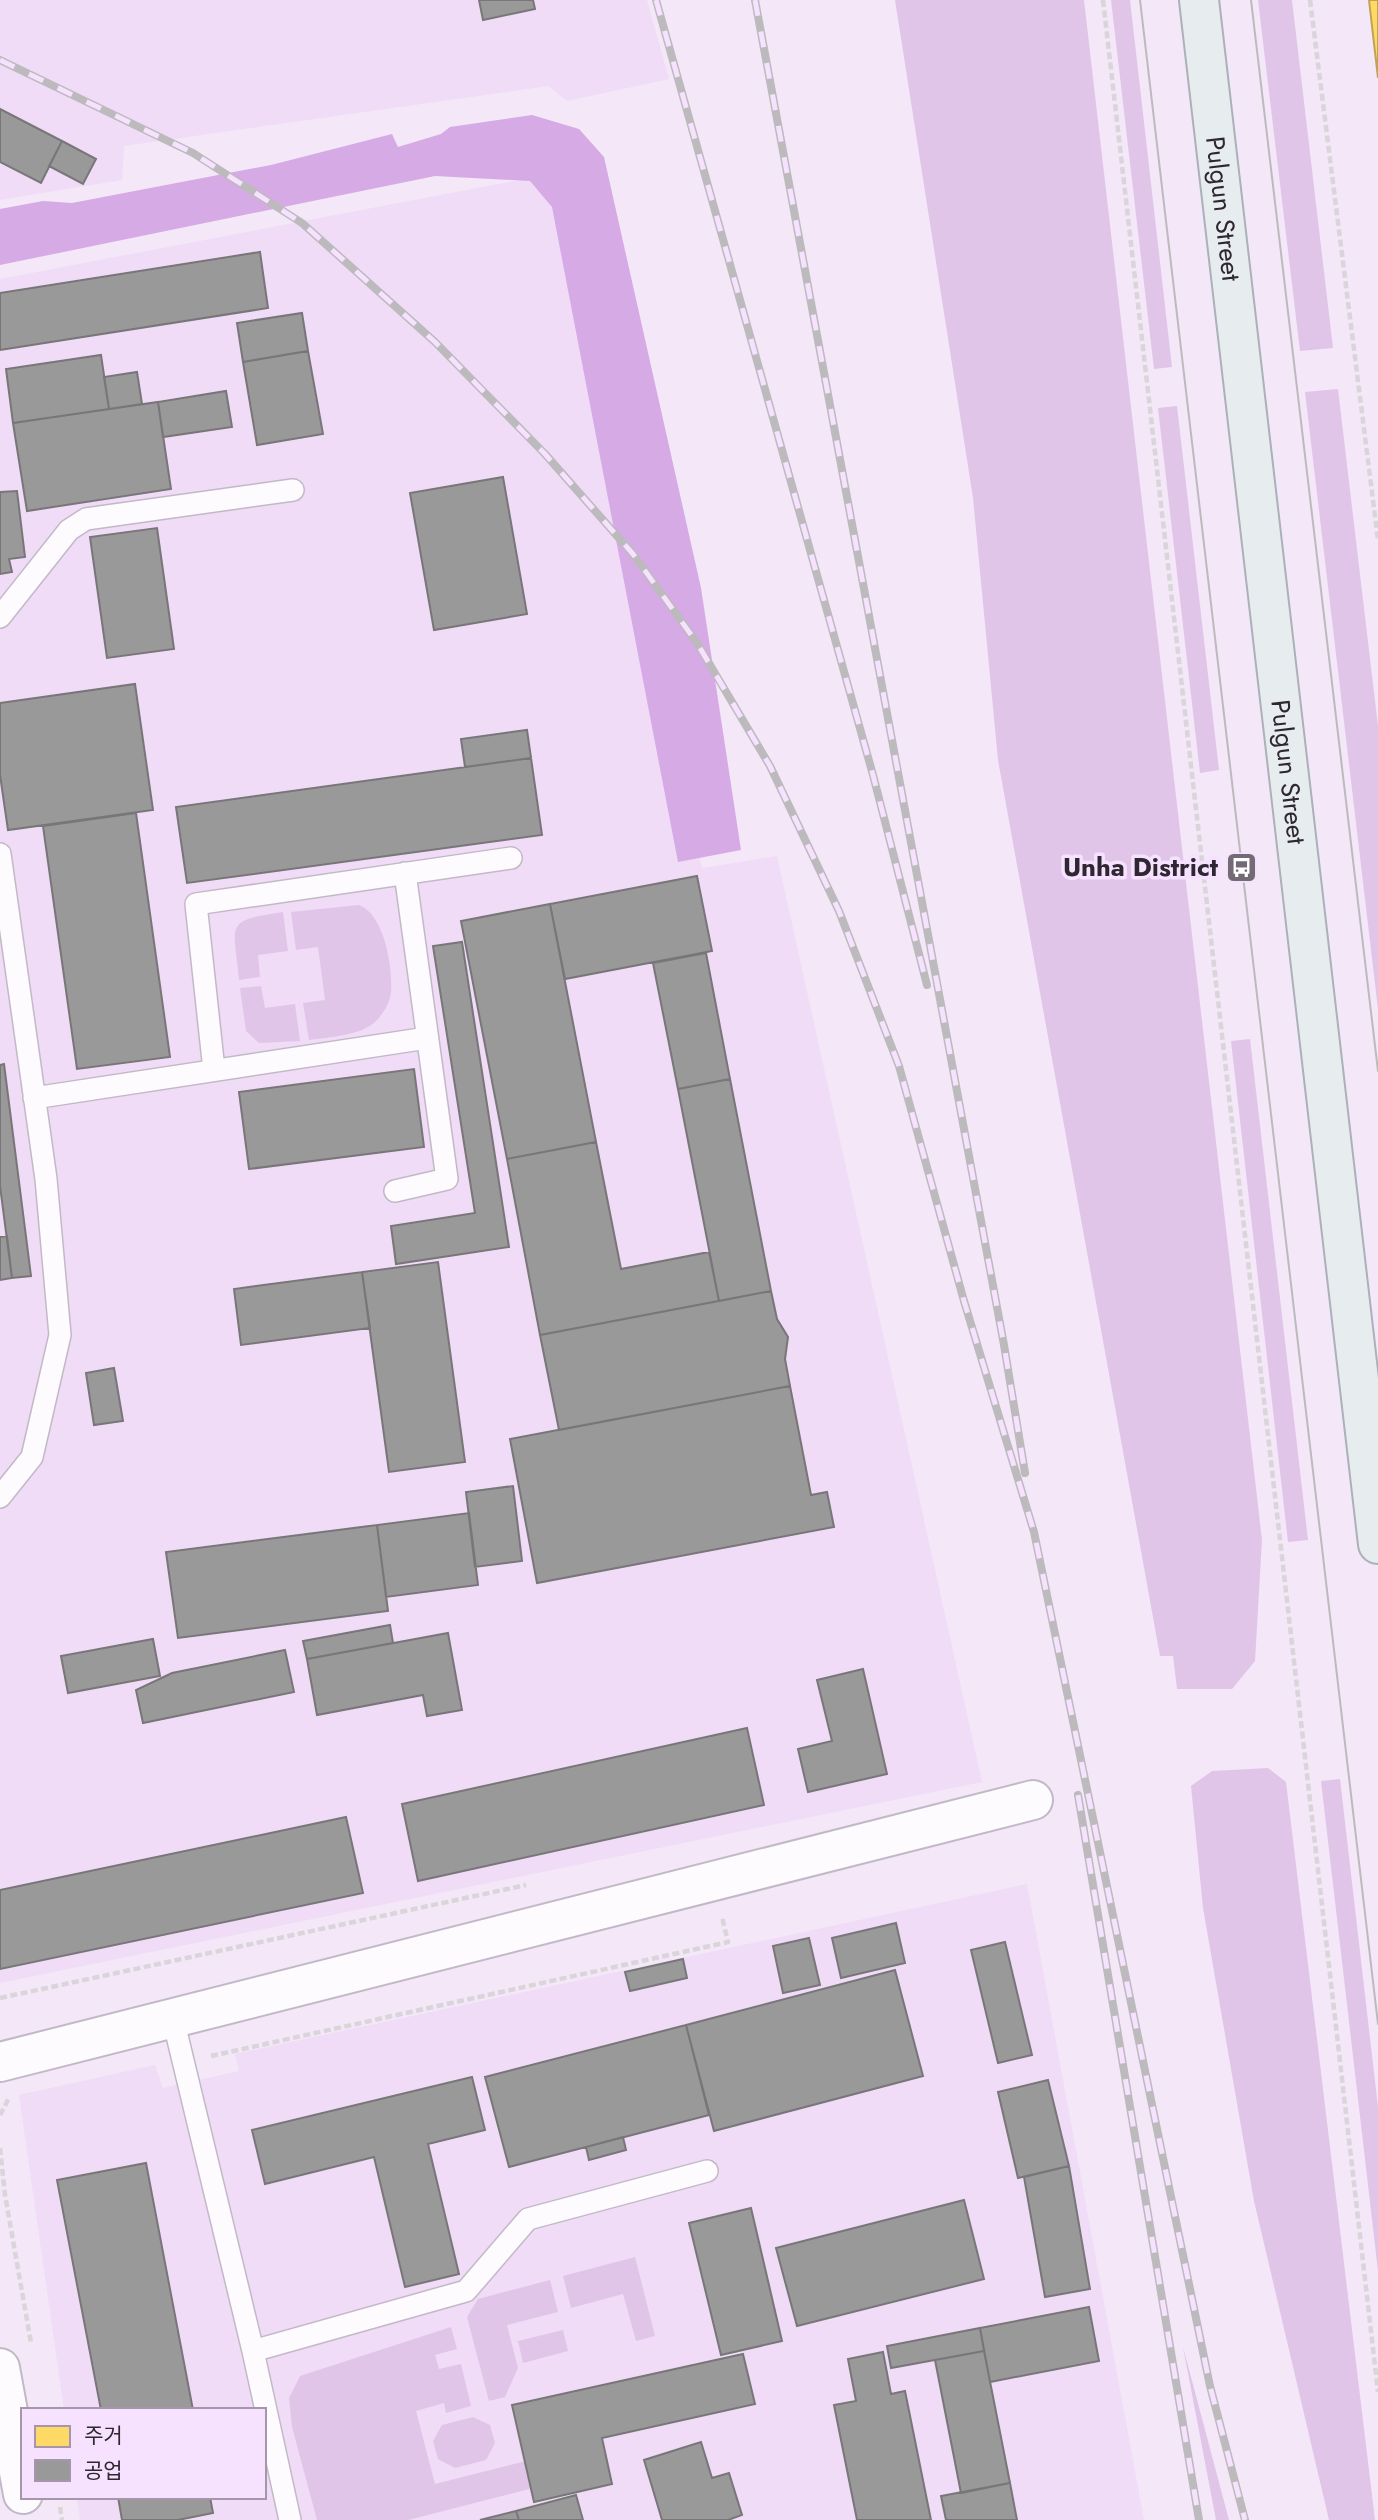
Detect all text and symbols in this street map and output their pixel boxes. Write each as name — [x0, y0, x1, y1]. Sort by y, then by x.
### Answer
street label: Pulgun Street — [1196, 134, 1251, 284]
street label: Pulgun Street — [1261, 697, 1316, 847]
place label: Unha District — [1063, 848, 1219, 886]
bus stop icon: Unha District — [1224, 850, 1258, 884]
legend — [21, 2408, 266, 2499]
text: 주거 — [84, 2421, 123, 2451]
text: 공업 — [84, 2456, 123, 2486]

